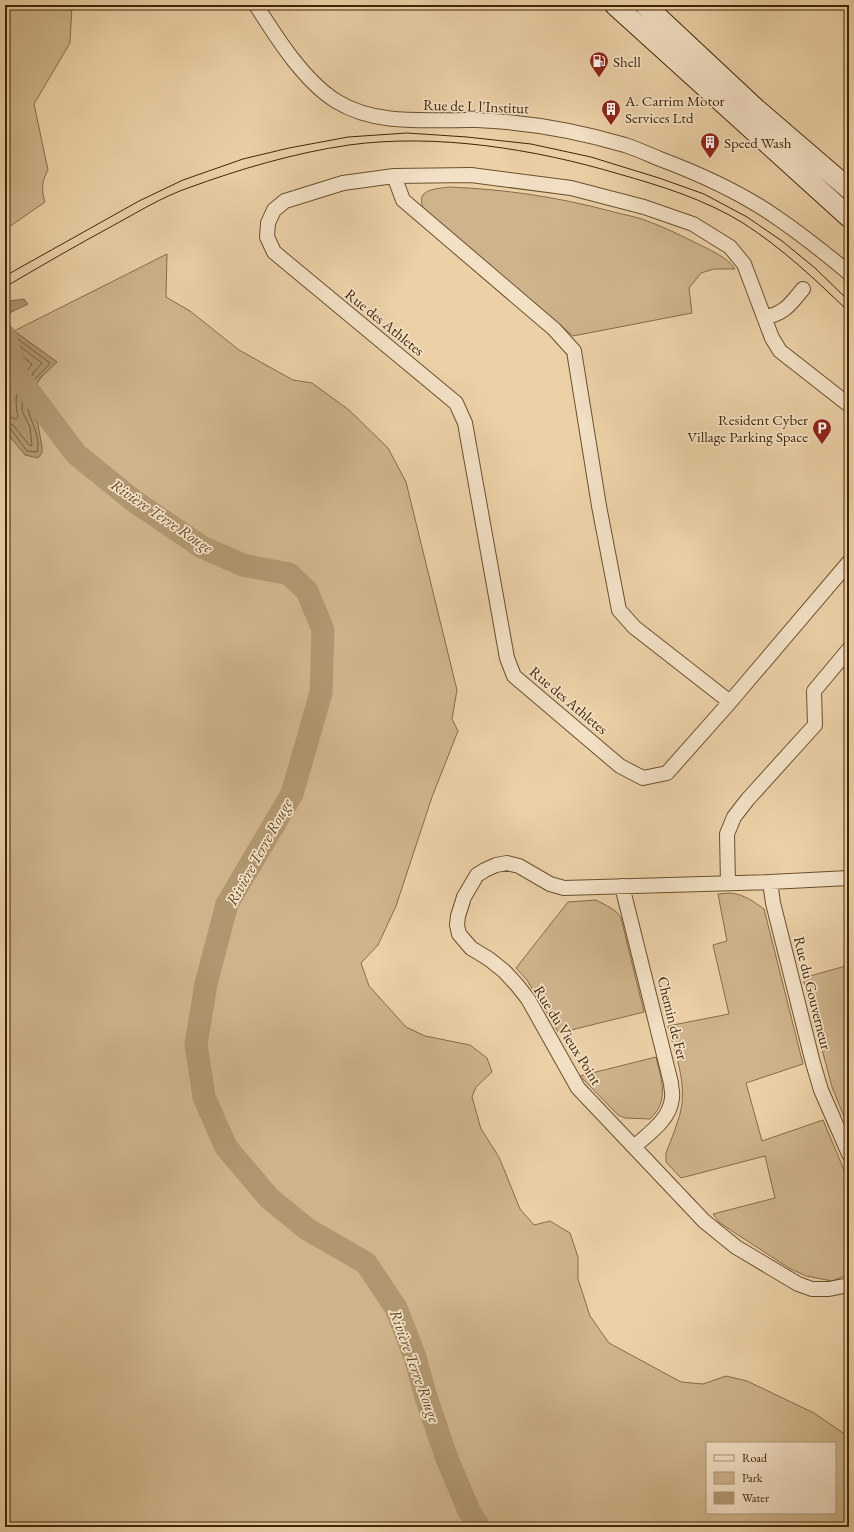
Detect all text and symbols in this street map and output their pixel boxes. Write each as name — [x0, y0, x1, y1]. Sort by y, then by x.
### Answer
fuel station icon: Shell — [588, 50, 610, 78]
place label: Shell — [613, 52, 641, 71]
place label: A. Carrim Motor Services Ltd — [624, 91, 725, 127]
street label: Rue de L l'Institut — [423, 95, 530, 117]
building icon: A. Carrim Motor Services Ltd — [600, 98, 622, 126]
building icon: Speed Wash — [699, 131, 721, 159]
place label: Speed Wash — [724, 133, 792, 152]
street label: Rue des Athletes — [342, 284, 429, 360]
place label: Resident Cyber Village Parking Space — [687, 410, 808, 446]
parking icon: Resident Cyber Village Parking Space — [811, 417, 833, 445]
water label: Rivière Terre Rouge — [107, 474, 218, 558]
street label: Rue des Athletes — [526, 662, 612, 738]
water label: Rivière Terre Rouge — [221, 794, 297, 909]
street label: Rue du Gouverneur — [790, 934, 836, 1052]
street label: Chemin de Fer — [653, 974, 693, 1062]
street label: Rue du Vieux Point — [530, 982, 606, 1089]
water label: Rivière Terre Rouge — [385, 1306, 445, 1426]
legend — [706, 1442, 836, 1514]
text: Road — [742, 1450, 768, 1466]
text: Park — [742, 1470, 763, 1486]
text: Water — [742, 1490, 769, 1506]

